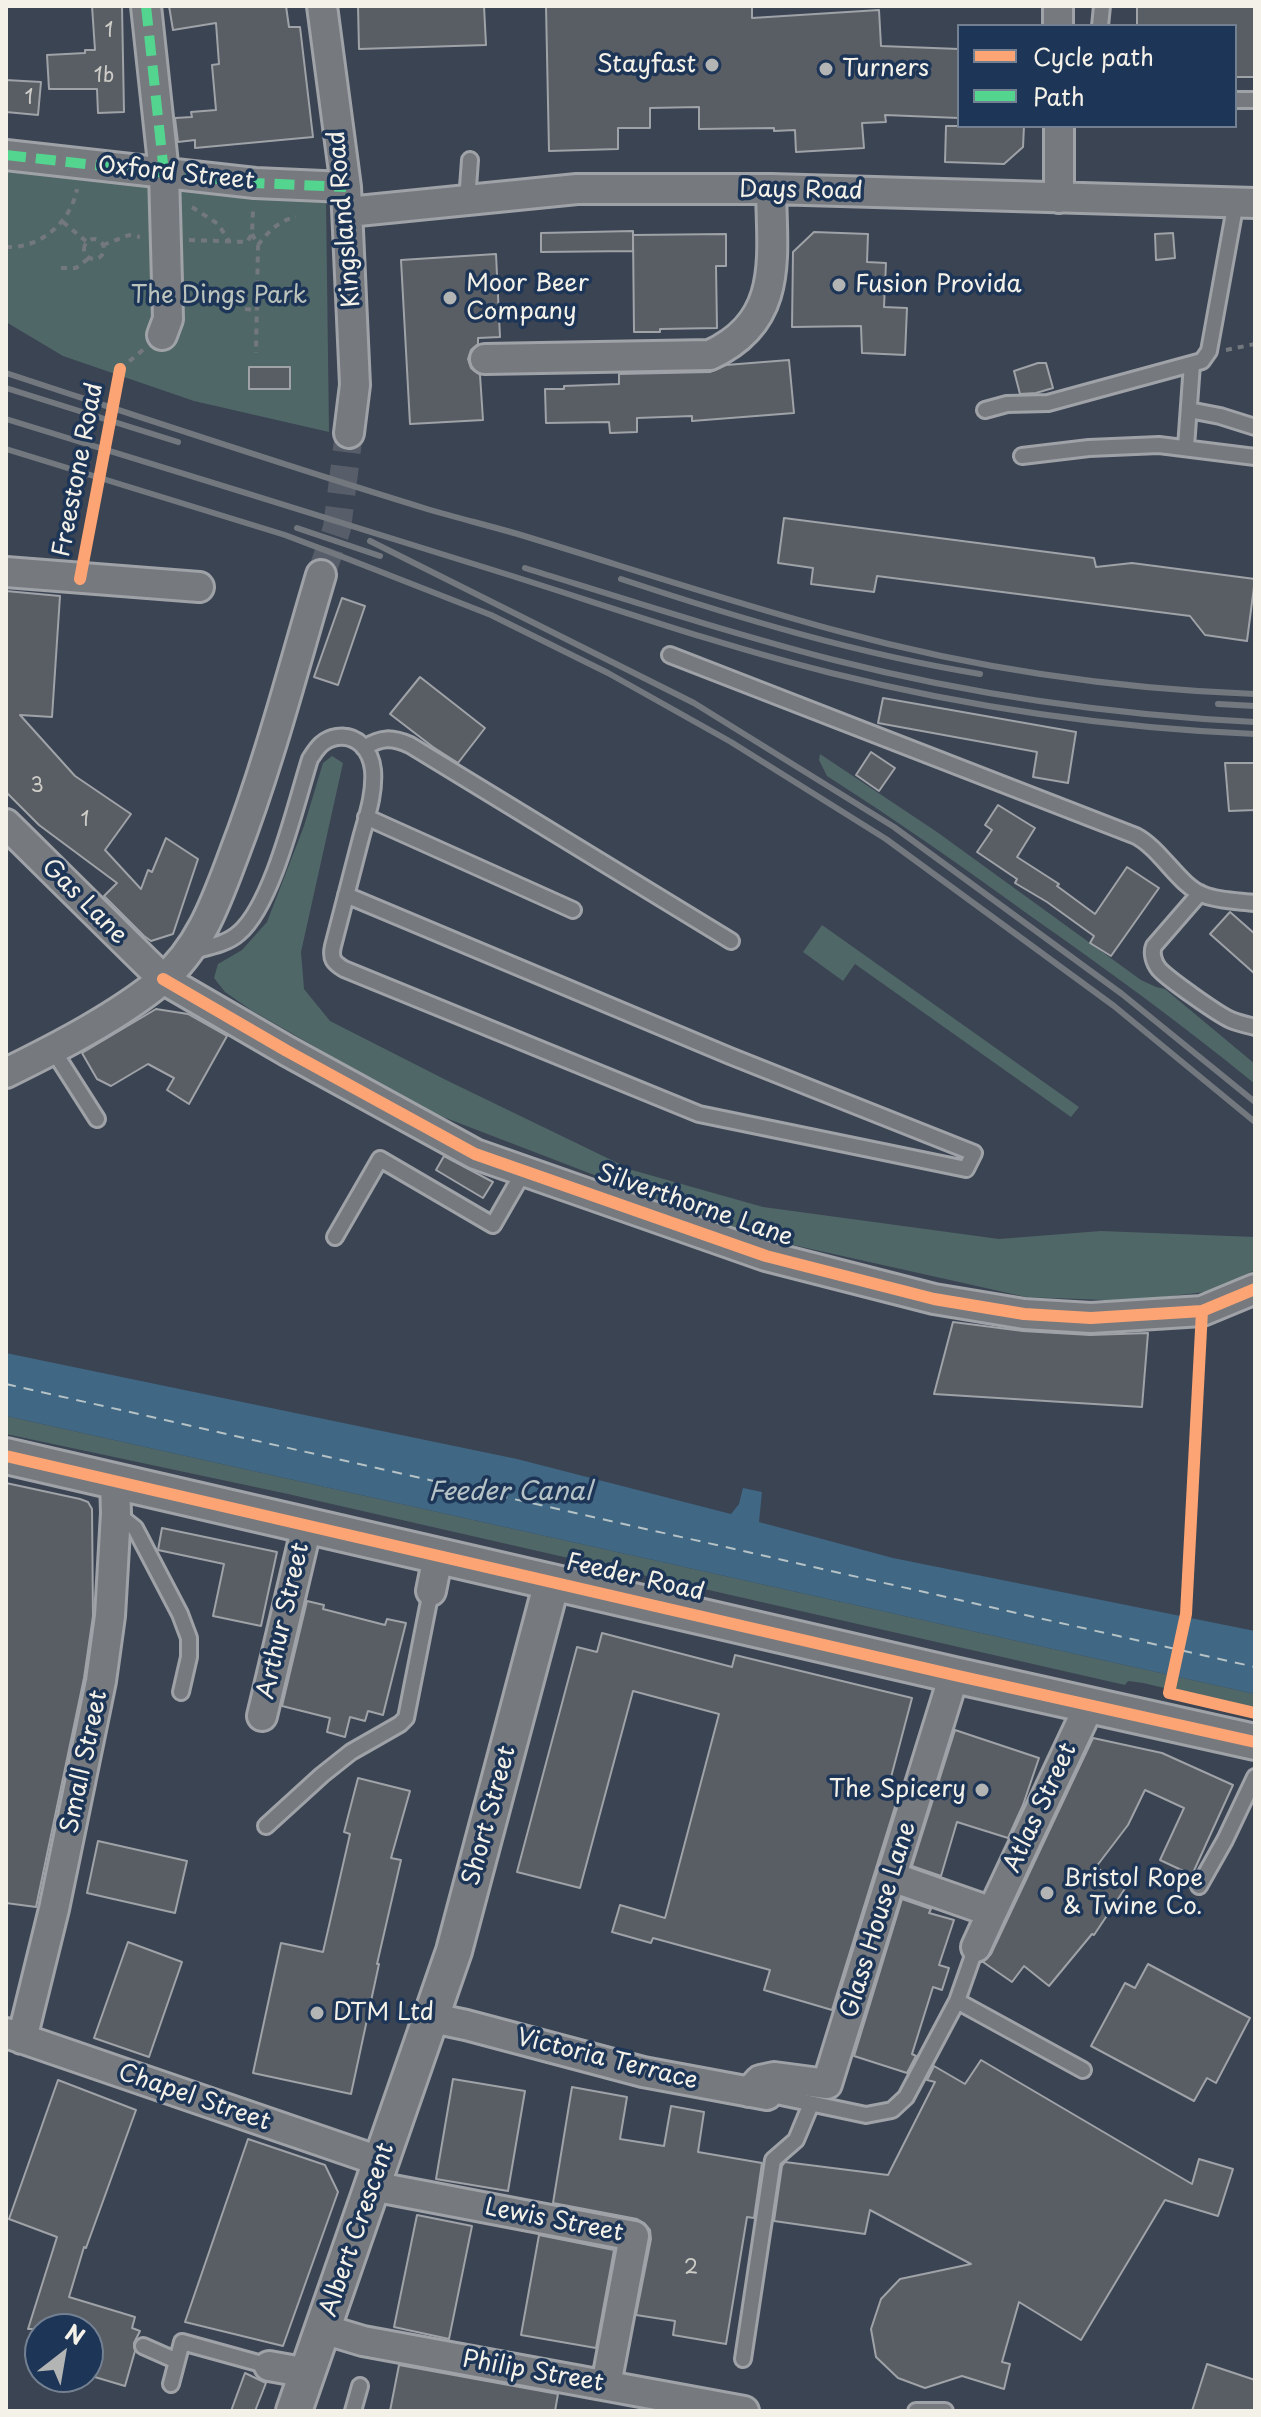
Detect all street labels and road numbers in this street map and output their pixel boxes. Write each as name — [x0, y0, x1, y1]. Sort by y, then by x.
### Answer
street label: Kingsland Road — [323, 129, 367, 309]
street label: Oxford Street — [96, 151, 256, 197]
street label: Days Road — [739, 176, 863, 206]
street label: Freestone Road — [48, 381, 110, 559]
street label: Gas Lane — [35, 853, 133, 951]
street label: Silverthorne Lane — [593, 1159, 797, 1253]
street label: Arthur Street — [252, 1540, 316, 1702]
street label: Feeder Road — [563, 1548, 707, 1608]
street label: Small Street — [56, 1688, 114, 1836]
street label: Atlas Street — [999, 1739, 1083, 1877]
street label: Short Street — [458, 1743, 522, 1889]
street label: Glass House Lane — [835, 1818, 923, 2022]
street label: Victoria Terrace — [514, 2024, 700, 2096]
street label: Chapel Street — [114, 2059, 274, 2137]
street label: Albert Crescent — [315, 2139, 401, 2321]
street label: Lewis Street — [482, 2193, 626, 2249]
street label: Philip Street — [460, 2345, 606, 2399]

